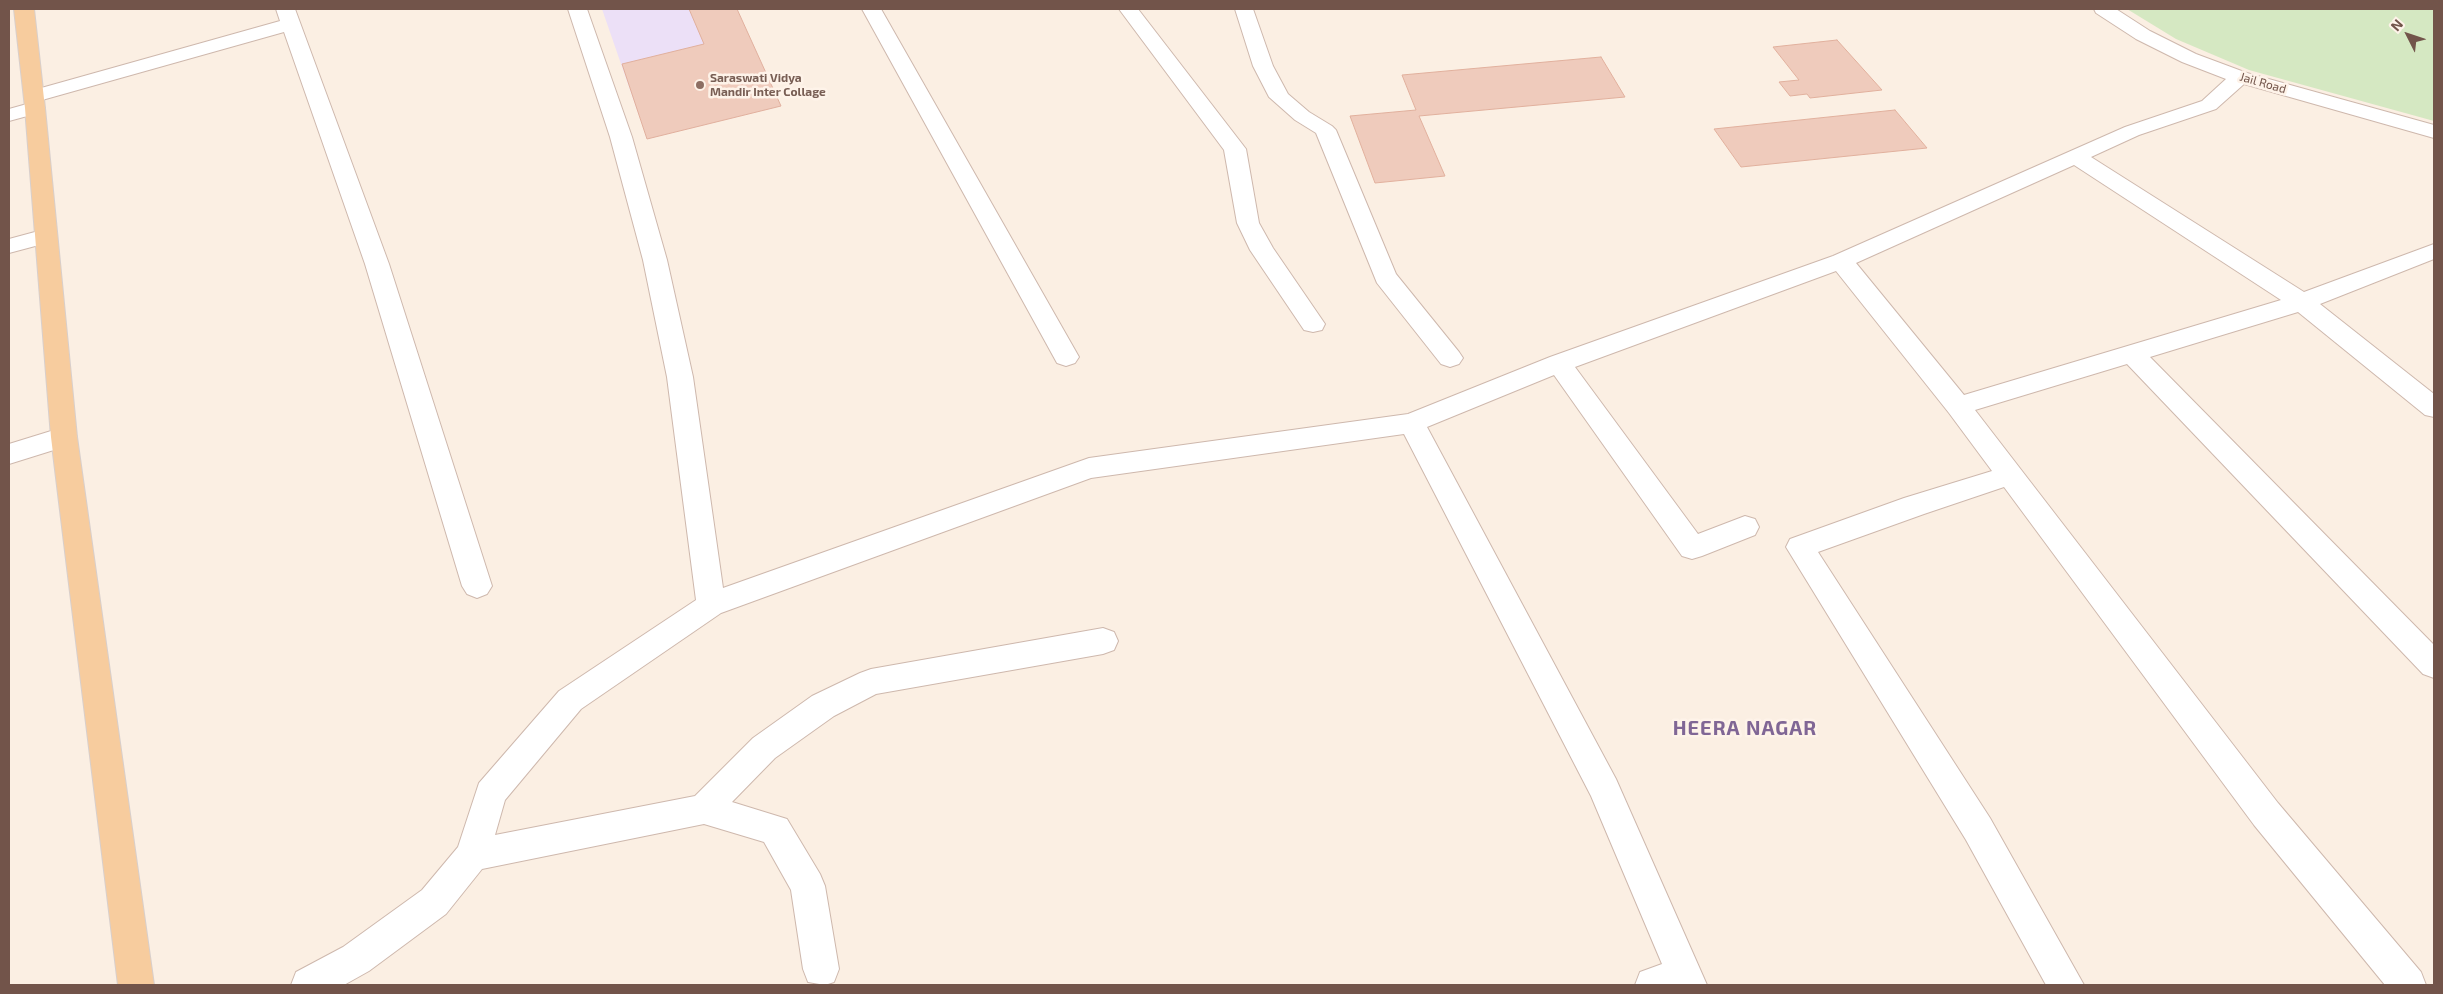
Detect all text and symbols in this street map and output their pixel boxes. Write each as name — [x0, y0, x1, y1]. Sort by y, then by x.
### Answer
north arrow — [2383, 10, 2433, 60]
text: N — [2387, 15, 2406, 34]
street label: Jail Road — [2238, 70, 2288, 96]
place label: Saraswati Vidya Mandir Inter Collage — [710, 71, 826, 99]
marker: Saraswati Vidya Mandir Inter Collage — [694, 79, 706, 91]
district label: HEERA NAGAR — [1671, 716, 1819, 740]

